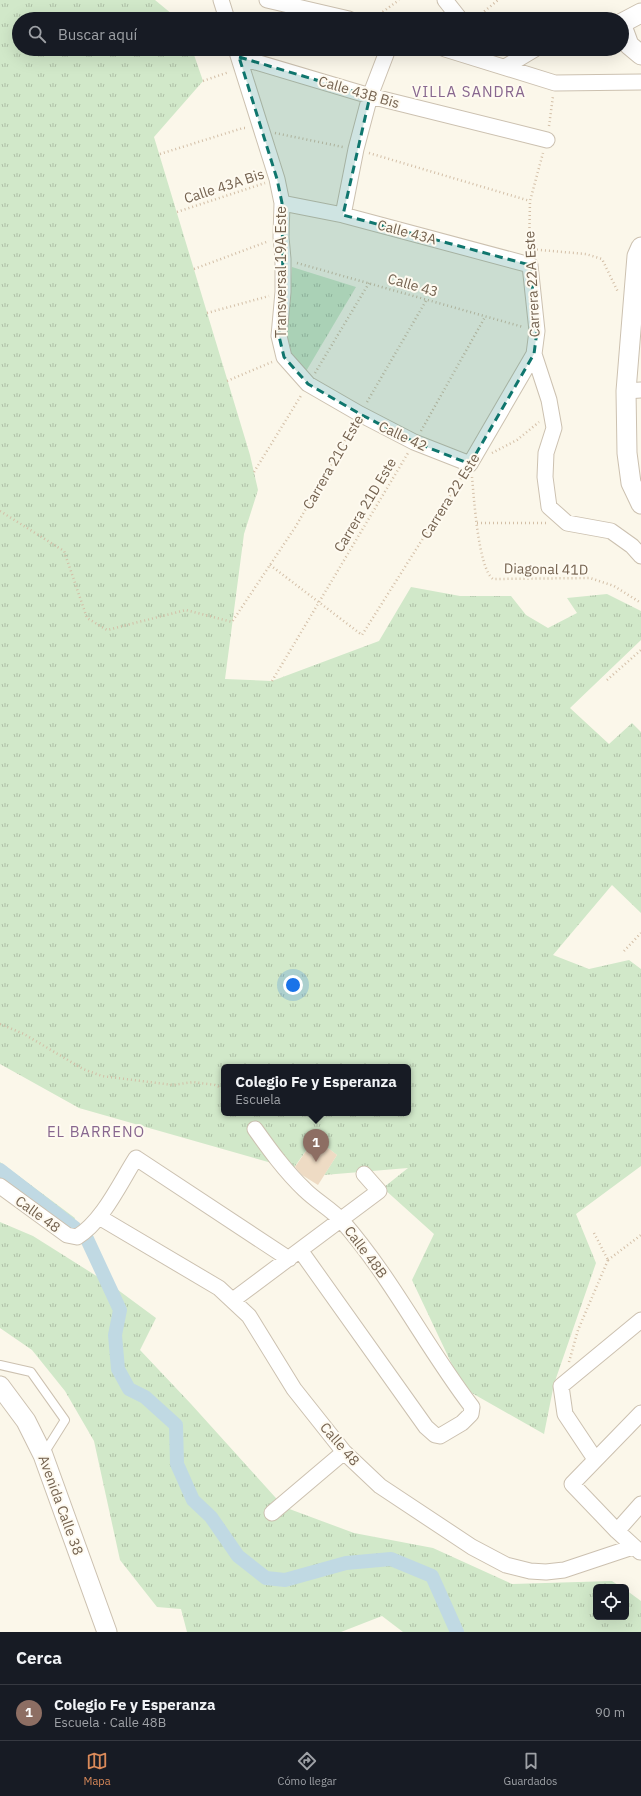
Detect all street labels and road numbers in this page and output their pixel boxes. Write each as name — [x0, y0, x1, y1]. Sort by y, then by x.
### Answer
street label: Calle 43B Bis — [316, 72, 402, 112]
street label: Calle 43A Bis — [182, 165, 267, 207]
street label: Transversal 19A Este — [272, 206, 290, 338]
street label: Calle 43A — [375, 215, 439, 249]
street label: Carrera 22A Este — [520, 230, 544, 338]
street label: Calle 43 — [386, 269, 440, 301]
street label: Carrera 21C Este — [299, 411, 367, 512]
street label: Calle 42 — [376, 417, 430, 455]
street label: Carrera 22 Este — [417, 450, 484, 542]
street label: Carrera 21D Este — [330, 454, 400, 555]
street label: Diagonal 41D — [504, 559, 588, 579]
street label: Calle 48 — [12, 1192, 64, 1236]
street label: Calle 48B — [341, 1222, 391, 1282]
street label: Calle 48 — [316, 1419, 364, 1469]
street label: Avenida Calle 38 — [35, 1453, 87, 1557]

